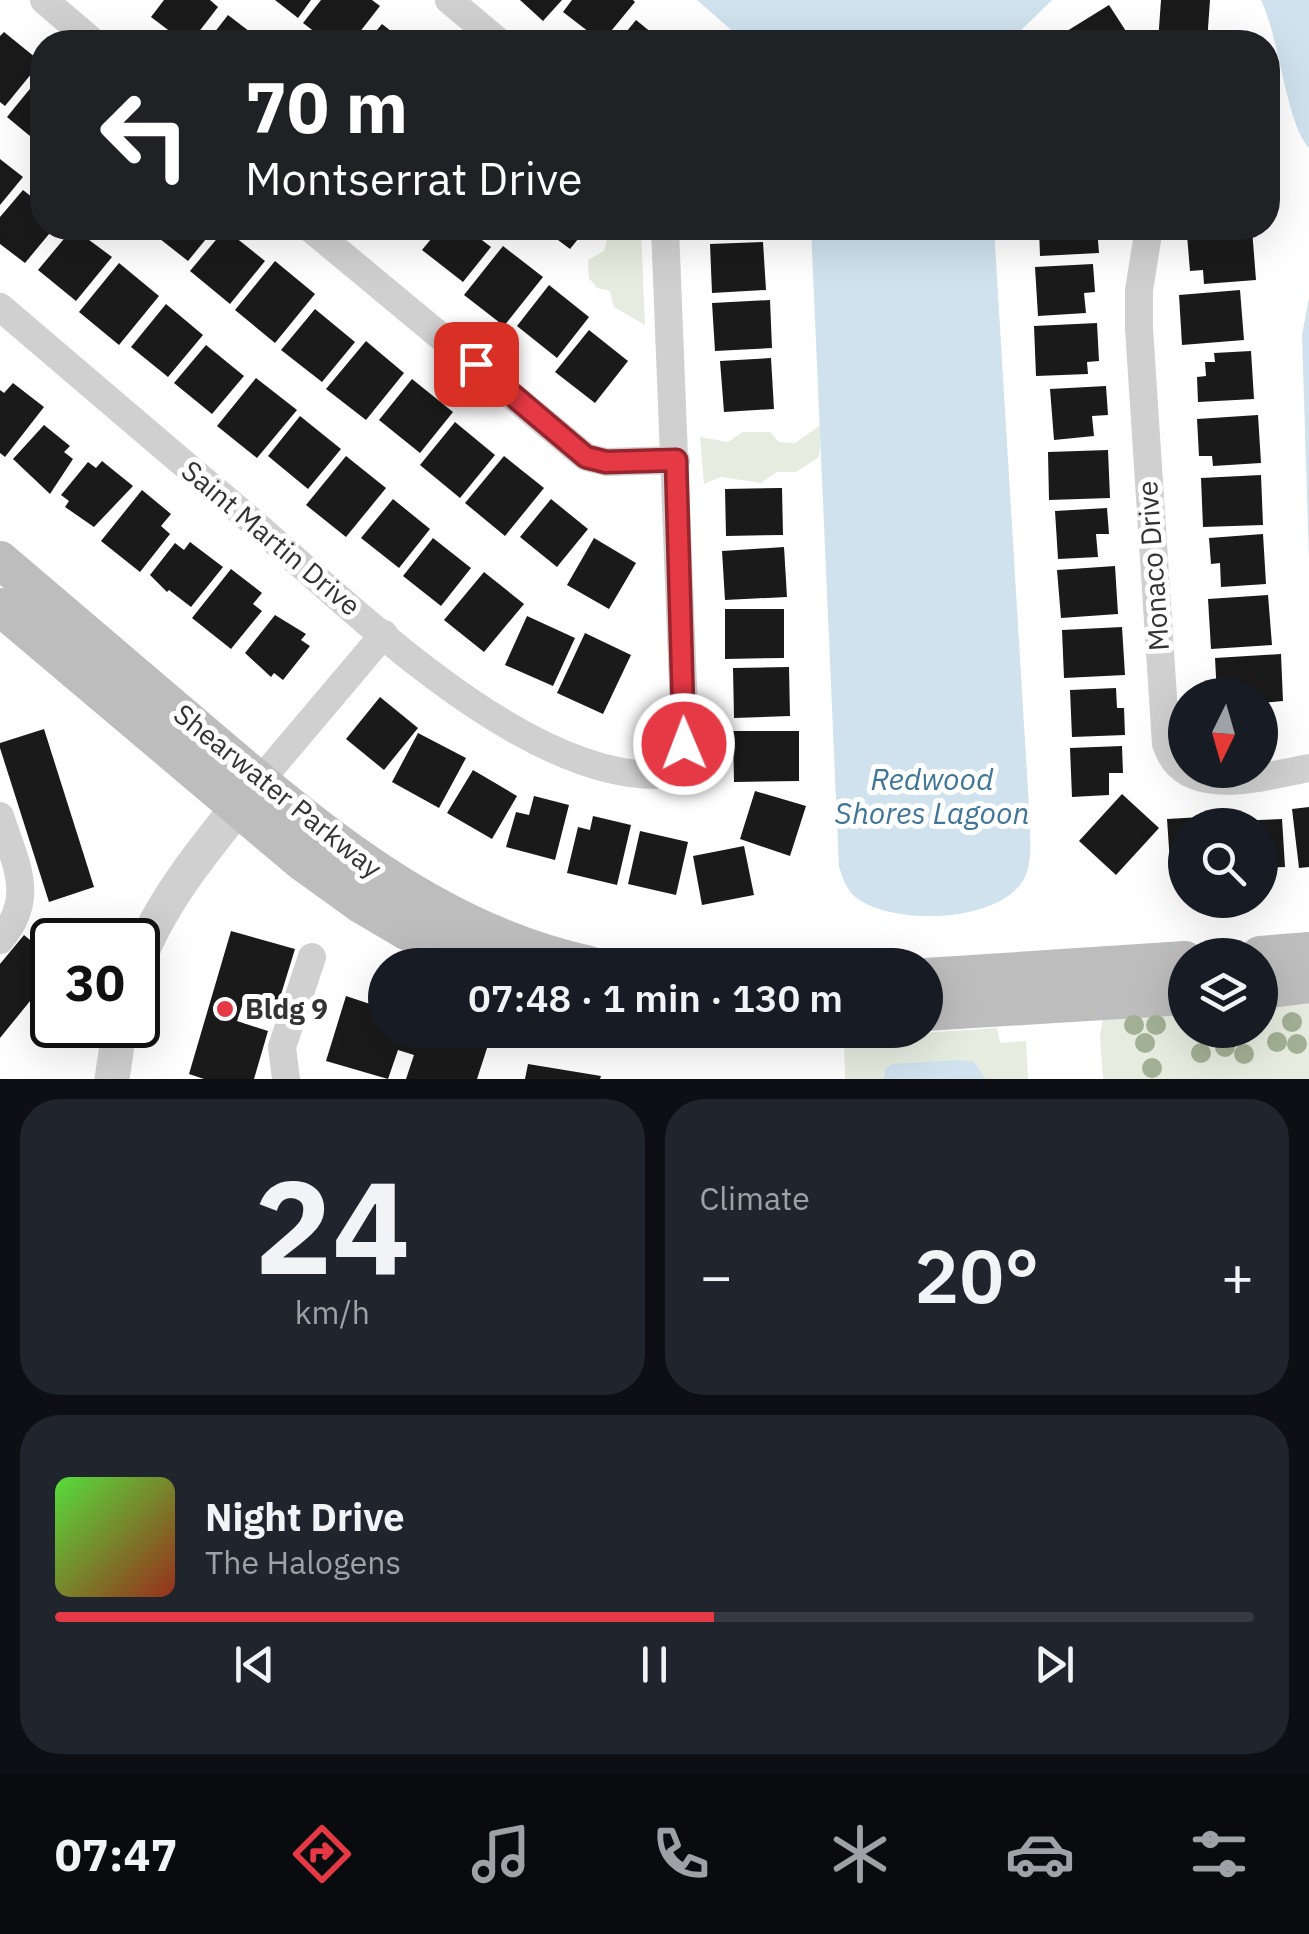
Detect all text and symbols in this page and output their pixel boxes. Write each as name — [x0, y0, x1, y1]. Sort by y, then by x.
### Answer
text: 70 m — [245, 61, 408, 152]
icon: left — [80, 70, 210, 200]
text: Montserrat Drive — [245, 149, 582, 207]
pin — [434, 322, 519, 407]
icon: arrive — [449, 337, 504, 392]
street label: Saint Martin Drive — [174, 452, 369, 623]
street label: Monaco Drive — [1128, 480, 1177, 652]
north arrow — [1168, 678, 1278, 788]
map controls — [1168, 678, 1278, 1048]
position arrow — [632, 692, 736, 796]
street label: Shearwater Parkway — [166, 695, 390, 886]
water label: Redwood Shores Lagoon — [835, 759, 1029, 832]
button: search — [1168, 808, 1278, 918]
speed limit sign: 30 — [30, 918, 160, 1048]
button: layers — [1168, 938, 1278, 1048]
text: 07:48 · 1 min · 130 m — [468, 973, 843, 1022]
place label: Bldg 9 — [245, 990, 328, 1027]
marker: Bldg 9 — [214, 998, 236, 1020]
text: 24 — [254, 1141, 410, 1310]
text: Climate — [700, 1177, 810, 1219]
text: 20° — [914, 1226, 1039, 1324]
text: − — [700, 1240, 733, 1311]
text: + — [1221, 1240, 1254, 1311]
text: km/h — [295, 1291, 370, 1333]
text: Night Drive — [205, 1492, 405, 1541]
text: The Halogens — [205, 1541, 401, 1583]
icon: previous — [227, 1637, 282, 1692]
icon: pause — [627, 1637, 682, 1692]
icon: next — [1027, 1637, 1082, 1692]
icon: directions — [287, 1819, 357, 1889]
icon: music — [466, 1819, 536, 1889]
icon: phone — [646, 1819, 716, 1889]
icon: climate — [825, 1819, 895, 1889]
icon: car — [1005, 1819, 1075, 1889]
icon: filters — [1184, 1819, 1254, 1889]
text: 07:47 — [55, 1825, 178, 1883]

